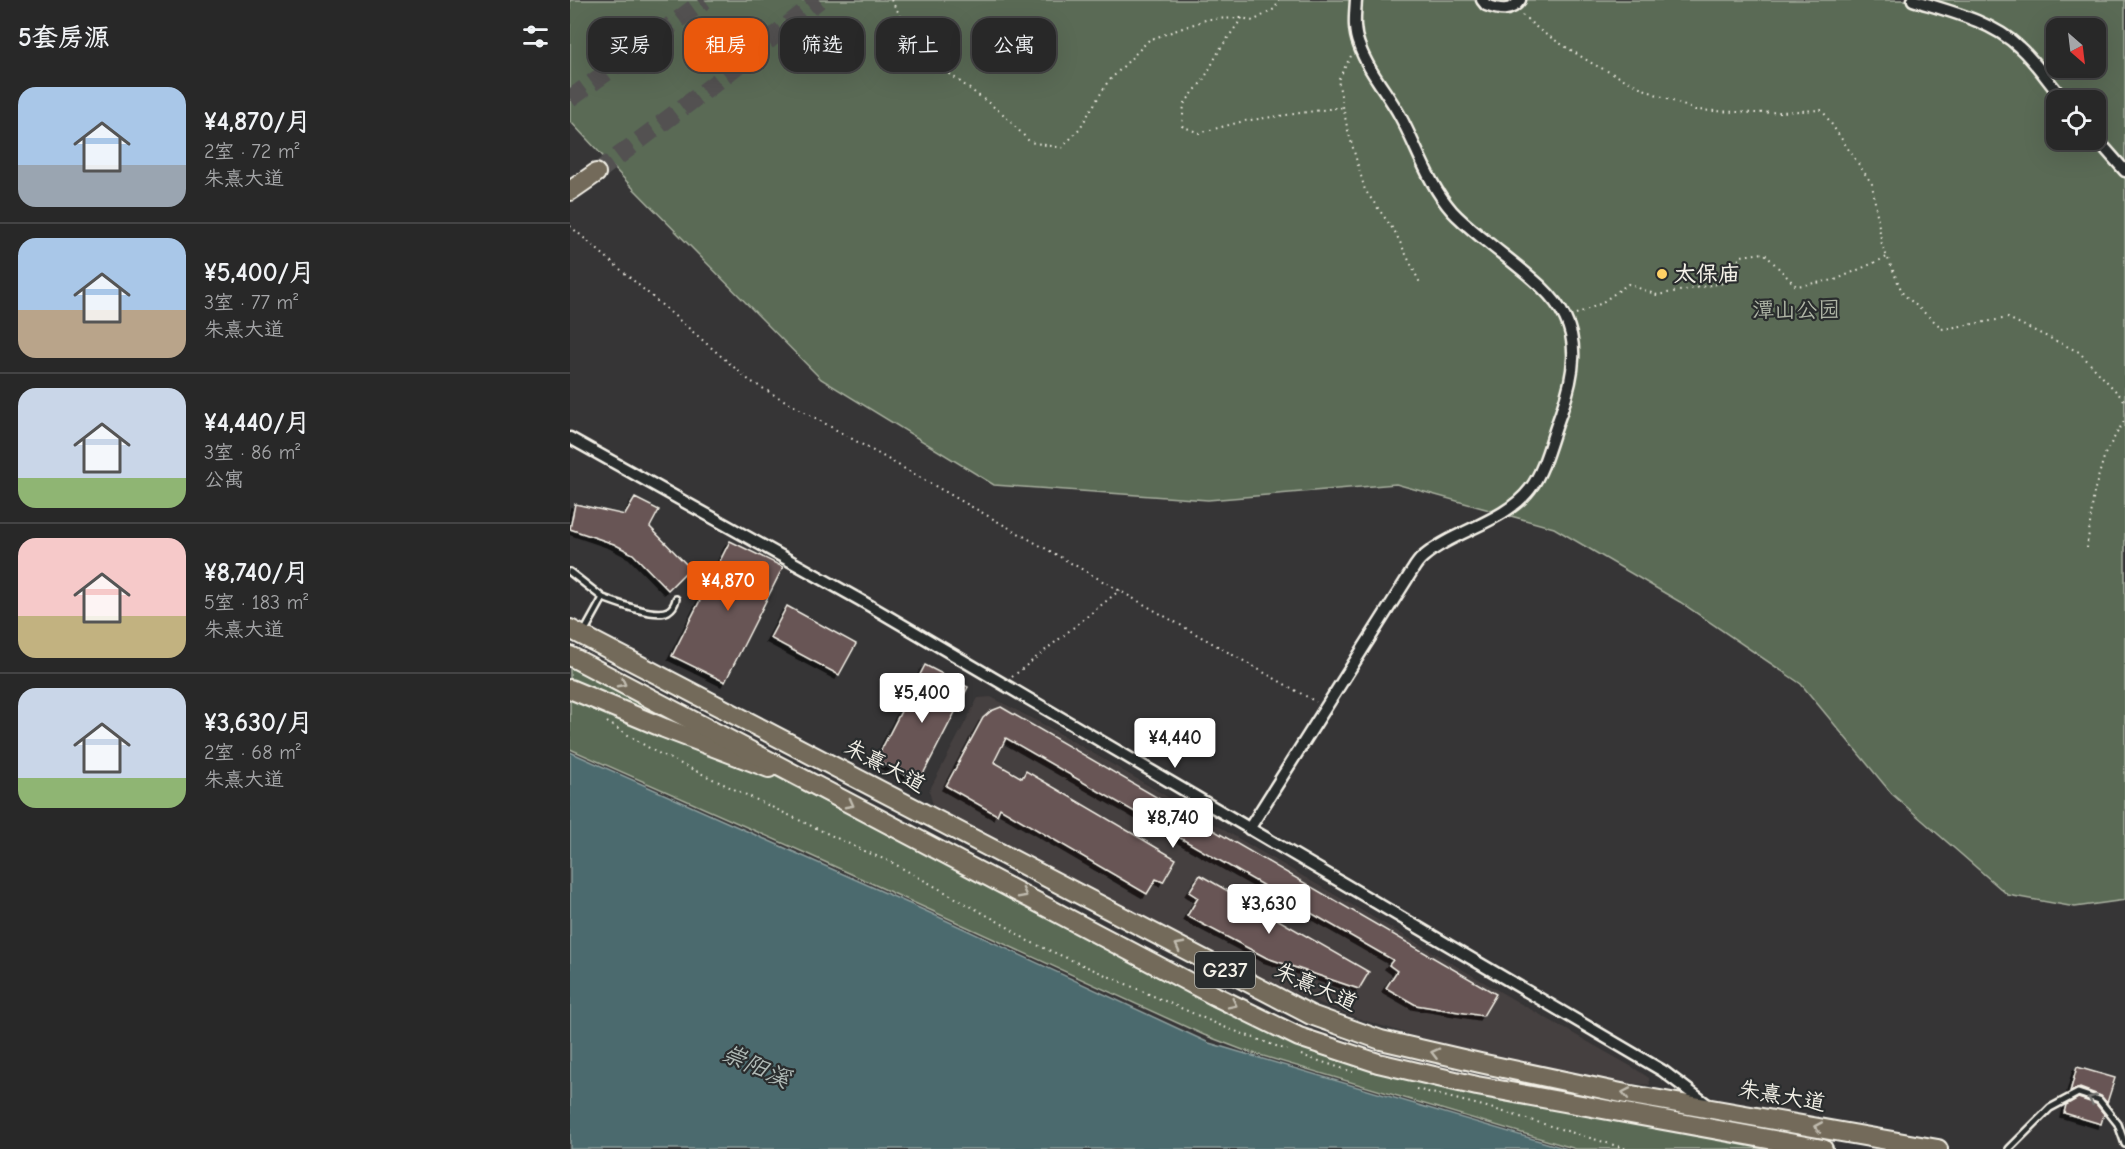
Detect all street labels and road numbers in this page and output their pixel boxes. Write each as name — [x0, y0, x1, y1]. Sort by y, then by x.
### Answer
street label: 朱熹大道 — [840, 734, 930, 798]
road number: G237 — [1195, 952, 1255, 988]
street label: 朱熹大道 — [1271, 957, 1361, 1017]
street label: 朱熹大道 — [1736, 1076, 1828, 1116]

